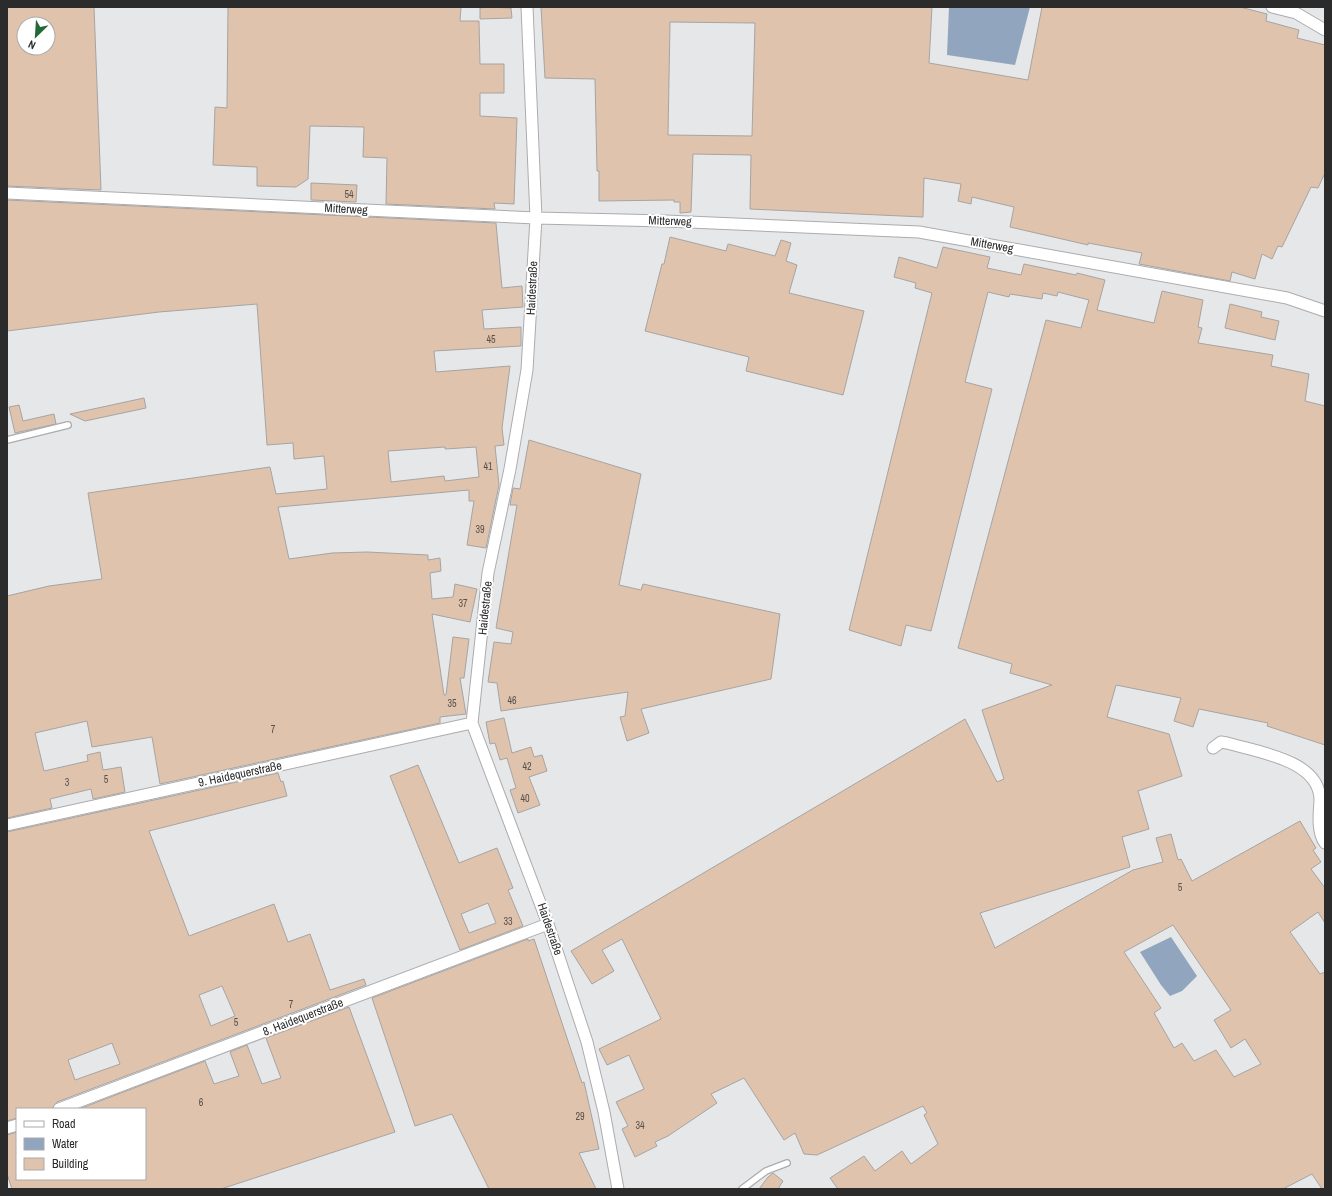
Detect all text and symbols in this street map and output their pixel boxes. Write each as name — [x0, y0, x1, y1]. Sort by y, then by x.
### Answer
north arrow — [16, 16, 56, 56]
text: N — [26, 37, 38, 53]
house number: 54 — [344, 188, 354, 201]
street label: Mitterweg — [324, 200, 369, 218]
street label: Mitterweg — [648, 212, 692, 230]
street label: Mitterweg — [969, 233, 1015, 257]
street label: Haidestraße — [523, 261, 541, 315]
house number: 45 — [486, 333, 496, 346]
house number: 41 — [483, 460, 493, 473]
house number: 39 — [475, 523, 485, 536]
street label: Haidestraße — [474, 580, 496, 636]
house number: 37 — [458, 597, 468, 610]
house number: 46 — [507, 694, 517, 707]
house number: 35 — [447, 697, 457, 710]
house number: 7 — [271, 723, 276, 736]
street label: 9. Haidequerstraße — [197, 757, 283, 791]
house number: 42 — [522, 760, 532, 773]
house number: 5 — [104, 773, 109, 786]
house number: 3 — [65, 776, 70, 789]
house number: 40 — [520, 792, 530, 805]
house number: 5 — [1178, 881, 1183, 894]
street label: Haidestraße — [534, 901, 566, 957]
house number: 33 — [503, 915, 513, 928]
street label: 8. Haidequerstraße — [261, 994, 345, 1040]
house number: 7 — [289, 998, 294, 1011]
house number: 5 — [234, 1016, 239, 1029]
house number: 6 — [199, 1096, 204, 1109]
legend — [16, 1108, 146, 1180]
house number: 29 — [575, 1110, 585, 1123]
text: Road — [52, 1116, 76, 1132]
house number: 34 — [635, 1119, 645, 1132]
text: Water — [52, 1136, 79, 1152]
text: Building — [52, 1156, 89, 1172]

